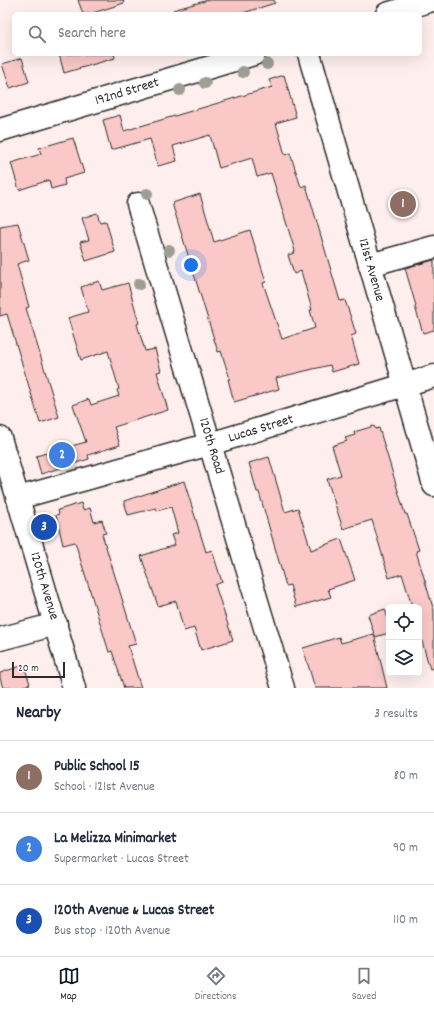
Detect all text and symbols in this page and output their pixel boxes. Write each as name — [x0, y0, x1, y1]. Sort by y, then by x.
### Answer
search box — [12, 12, 422, 56]
icon: search — [26, 23, 48, 45]
text: Search here — [58, 23, 126, 45]
street label: 192nd Street — [93, 73, 161, 111]
pin: 1 — [390, 189, 416, 219]
street label: 121st Avenue — [352, 236, 390, 304]
your location — [181, 255, 201, 275]
street label: Lucas Street — [226, 410, 296, 448]
street label: 120th Road — [193, 415, 229, 477]
pin: 2 — [49, 440, 75, 470]
pin: 3 — [31, 512, 57, 542]
street label: 120th Avenue — [24, 550, 64, 622]
map controls — [386, 604, 422, 676]
button: locate — [386, 604, 422, 640]
button: layers — [386, 640, 422, 676]
scale bar — [12, 660, 65, 679]
text: 20 m — [18, 661, 39, 677]
text: Nearby — [16, 702, 60, 726]
text: 3 results — [374, 705, 418, 724]
text: Public School 15 — [54, 756, 140, 778]
text: 1 — [28, 767, 30, 786]
text: 80 m — [394, 767, 418, 786]
text: School · 121st Avenue — [54, 778, 155, 797]
text: La Melizza Minimarket — [54, 828, 177, 850]
text: 2 — [26, 839, 32, 858]
text: 90 m — [393, 839, 418, 858]
text: Supermarket · Lucas Street — [54, 850, 189, 869]
text: 120th Avenue & Lucas Street — [54, 900, 214, 922]
text: 3 — [26, 911, 32, 930]
text: 110 m — [393, 911, 418, 930]
text: Bus stop · 120th Avenue — [54, 922, 170, 941]
tab: Map — [58, 965, 80, 1005]
tab: Directions — [195, 965, 237, 1005]
tab: Saved — [352, 965, 376, 1005]

